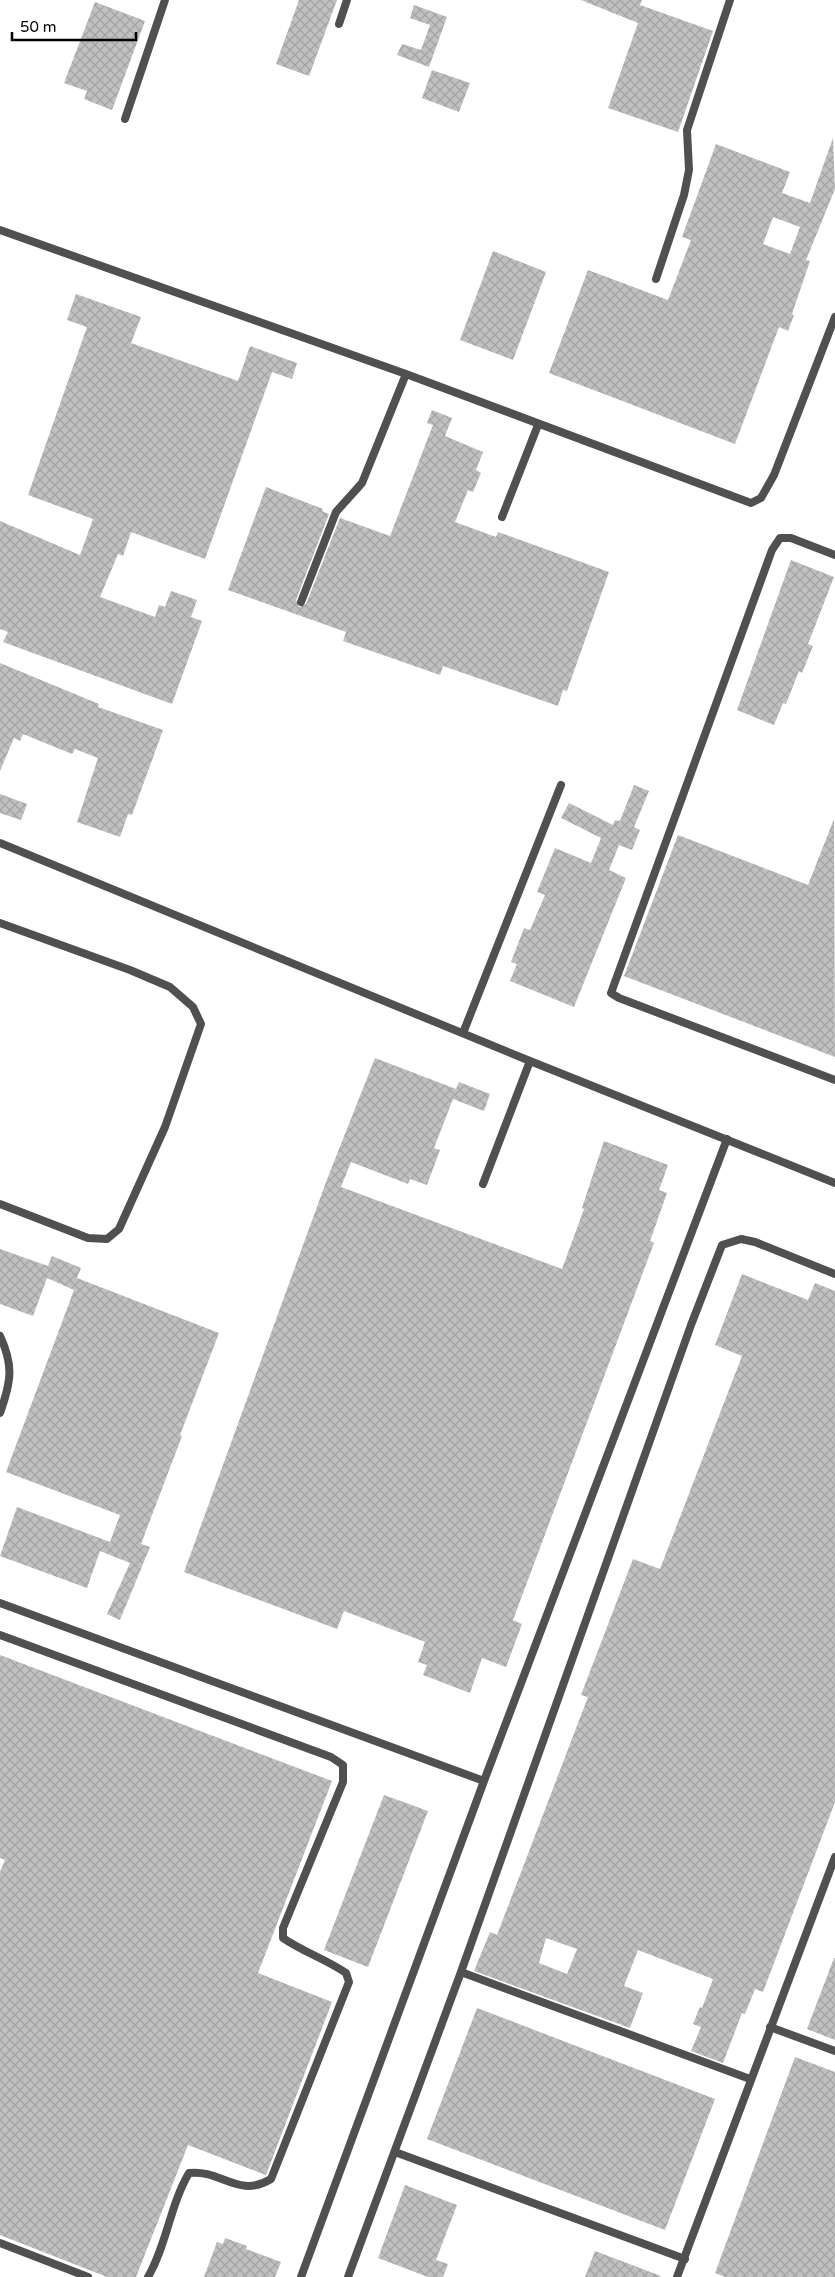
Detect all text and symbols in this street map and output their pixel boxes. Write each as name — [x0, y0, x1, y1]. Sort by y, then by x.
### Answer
scale bar — [12, 10, 136, 42]
text: 50 m — [20, 18, 57, 36]

